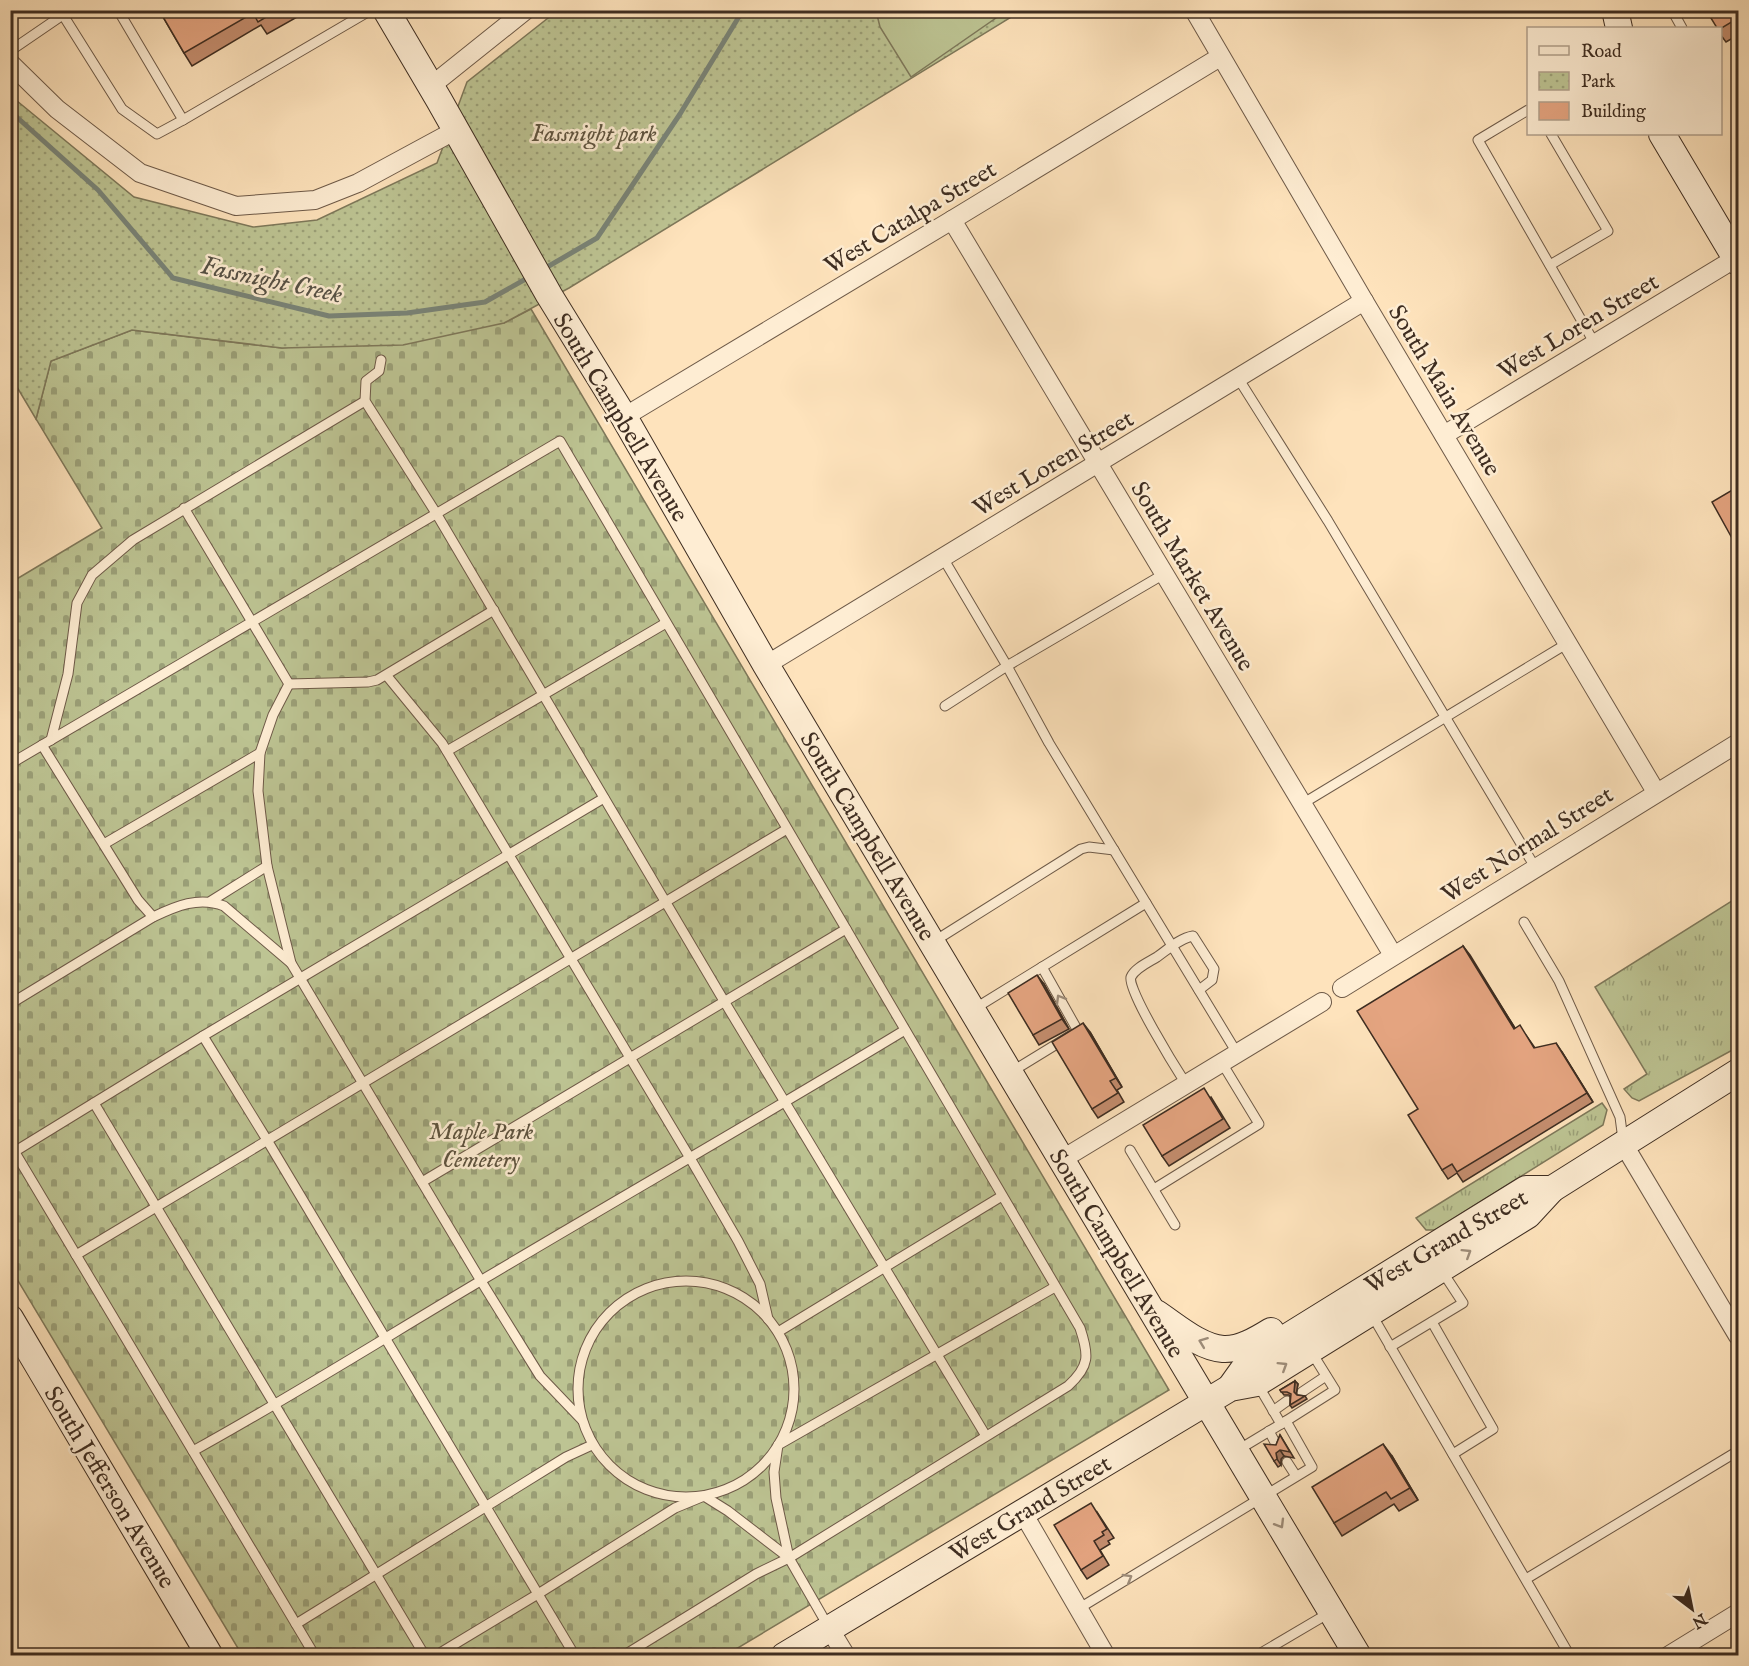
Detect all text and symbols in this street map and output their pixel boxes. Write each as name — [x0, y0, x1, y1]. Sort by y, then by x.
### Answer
legend — [1527, 27, 1722, 135]
text: Road — [1581, 41, 1622, 64]
text: Park — [1581, 71, 1616, 94]
text: Building — [1581, 101, 1646, 124]
park label: Fassnight park — [531, 119, 657, 150]
street label: West Catalpa Street — [819, 155, 1003, 282]
water label: Fassnight Creek — [198, 249, 346, 313]
street label: West Loren Street — [1493, 267, 1665, 388]
street label: South Main Avenue — [1380, 299, 1507, 482]
street label: South Campbell Avenue — [545, 308, 694, 528]
street label: West Loren Street — [968, 404, 1140, 525]
street label: South Market Avenue — [1123, 476, 1261, 677]
street label: South Campbell Avenue — [792, 727, 941, 947]
street label: West Normal Street — [1436, 780, 1619, 911]
one-way arrow — [1056, 995, 1067, 1005]
park label: Maple Park Cemetery — [429, 1117, 534, 1176]
street label: South Campbell Avenue — [1041, 1144, 1190, 1364]
street label: West Grand Street — [1360, 1183, 1534, 1302]
one-way arrow — [1461, 1249, 1471, 1261]
one-way arrow — [1199, 1337, 1210, 1349]
one-way arrow — [1277, 1363, 1288, 1374]
street label: South Jefferson Avenue — [36, 1381, 181, 1595]
street label: West Grand Street — [944, 1449, 1117, 1570]
one-way arrow — [1272, 1518, 1284, 1528]
one-way arrow — [1122, 1574, 1132, 1586]
north arrow — [1662, 1579, 1722, 1639]
text: N — [1688, 1607, 1711, 1632]

